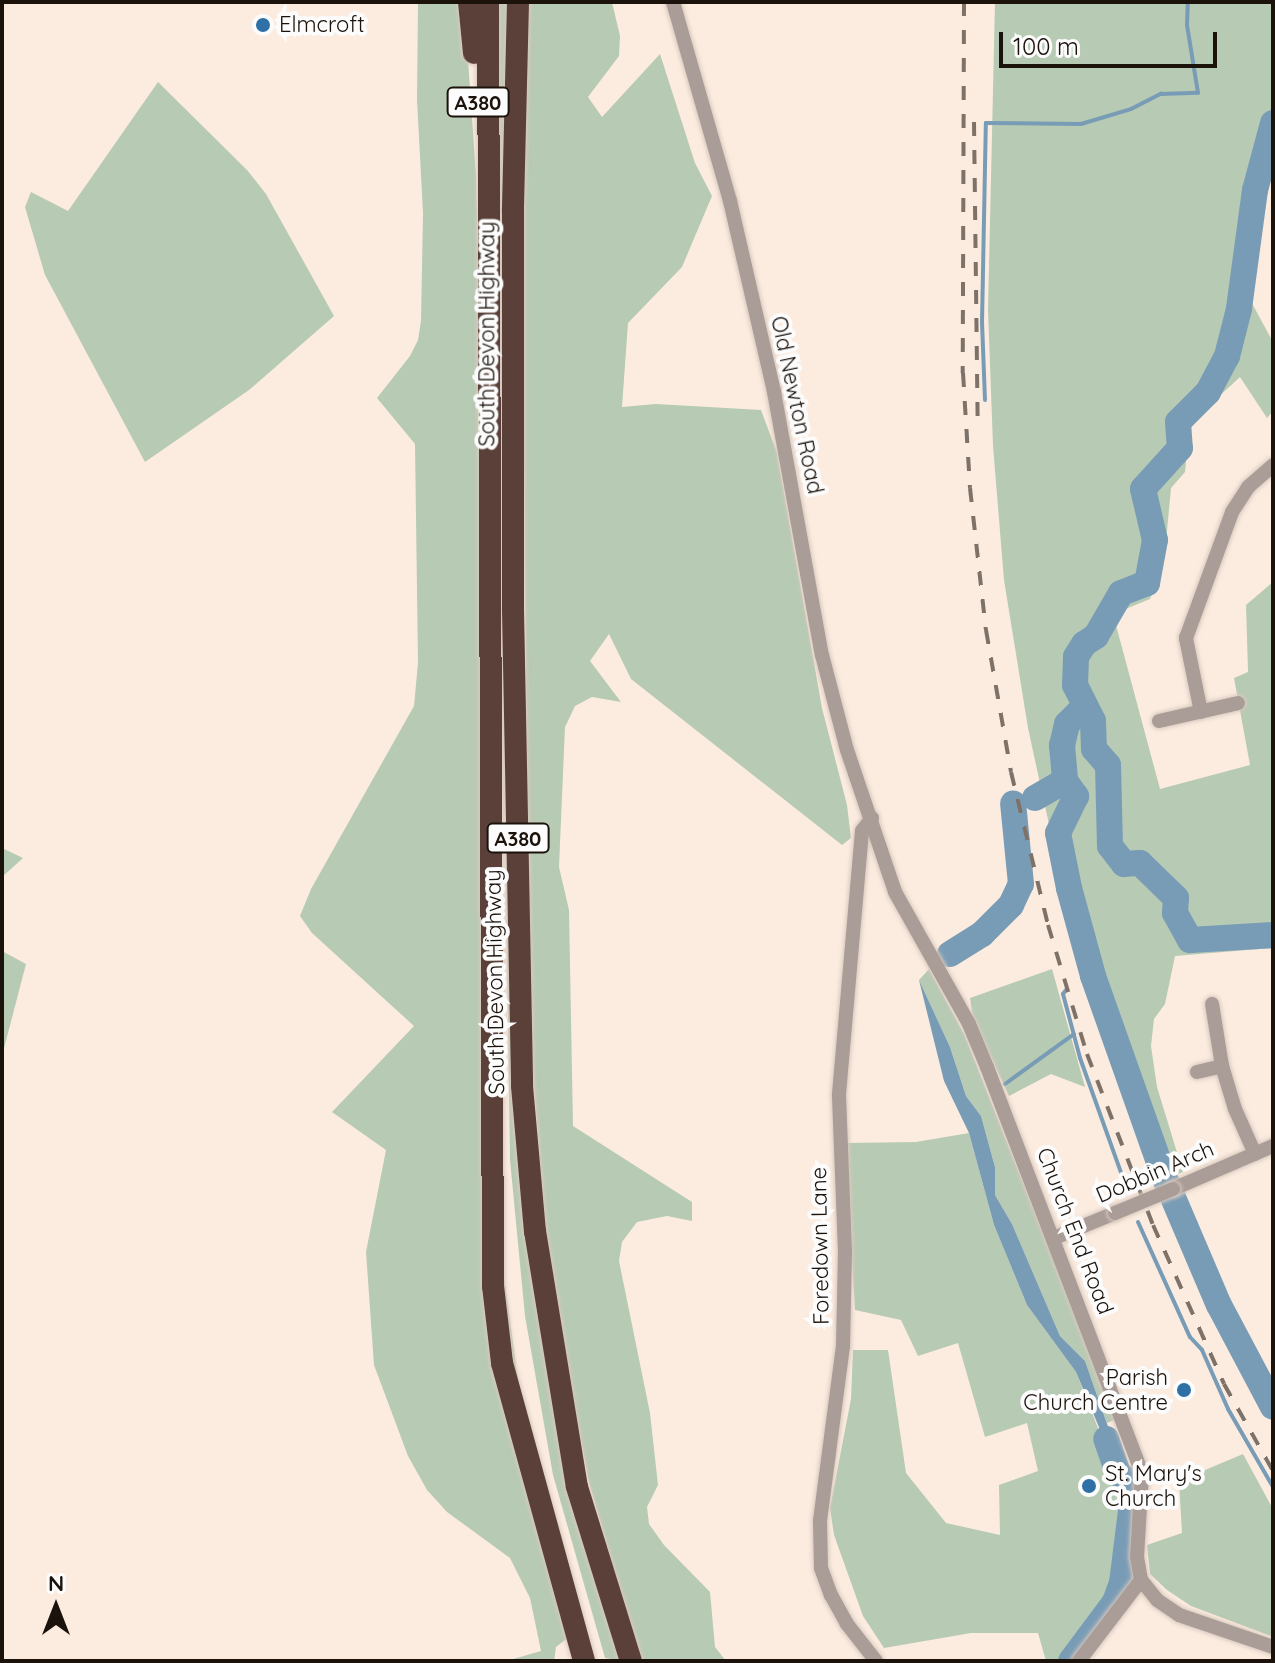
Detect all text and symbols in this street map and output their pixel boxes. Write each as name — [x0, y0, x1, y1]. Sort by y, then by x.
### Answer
place label: Elmcroft — [279, 12, 365, 38]
marker: Elmcroft — [254, 16, 272, 34]
scale bar — [1003, 16, 1221, 66]
text: 100 m — [1013, 31, 1079, 61]
road number: A380 — [446, 86, 510, 118]
street label: South Devon Highway — [474, 221, 500, 447]
street label: Old Newton Road — [765, 314, 829, 496]
road number: A380 — [486, 822, 550, 854]
street label: South Devon Highway — [480, 869, 510, 1095]
street label: Dobbin Arch — [1092, 1135, 1218, 1209]
street label: Church End Road — [1031, 1144, 1119, 1318]
street label: Foredown Lane — [805, 1167, 835, 1325]
place label: Parish Church Centre — [1023, 1364, 1168, 1416]
marker: Parish Church Centre — [1175, 1381, 1193, 1399]
place label: St. Mary's Church — [1105, 1460, 1202, 1512]
marker: St. Mary's Church — [1080, 1477, 1098, 1495]
north arrow — [16, 1567, 96, 1647]
text: N — [48, 1569, 64, 1597]

